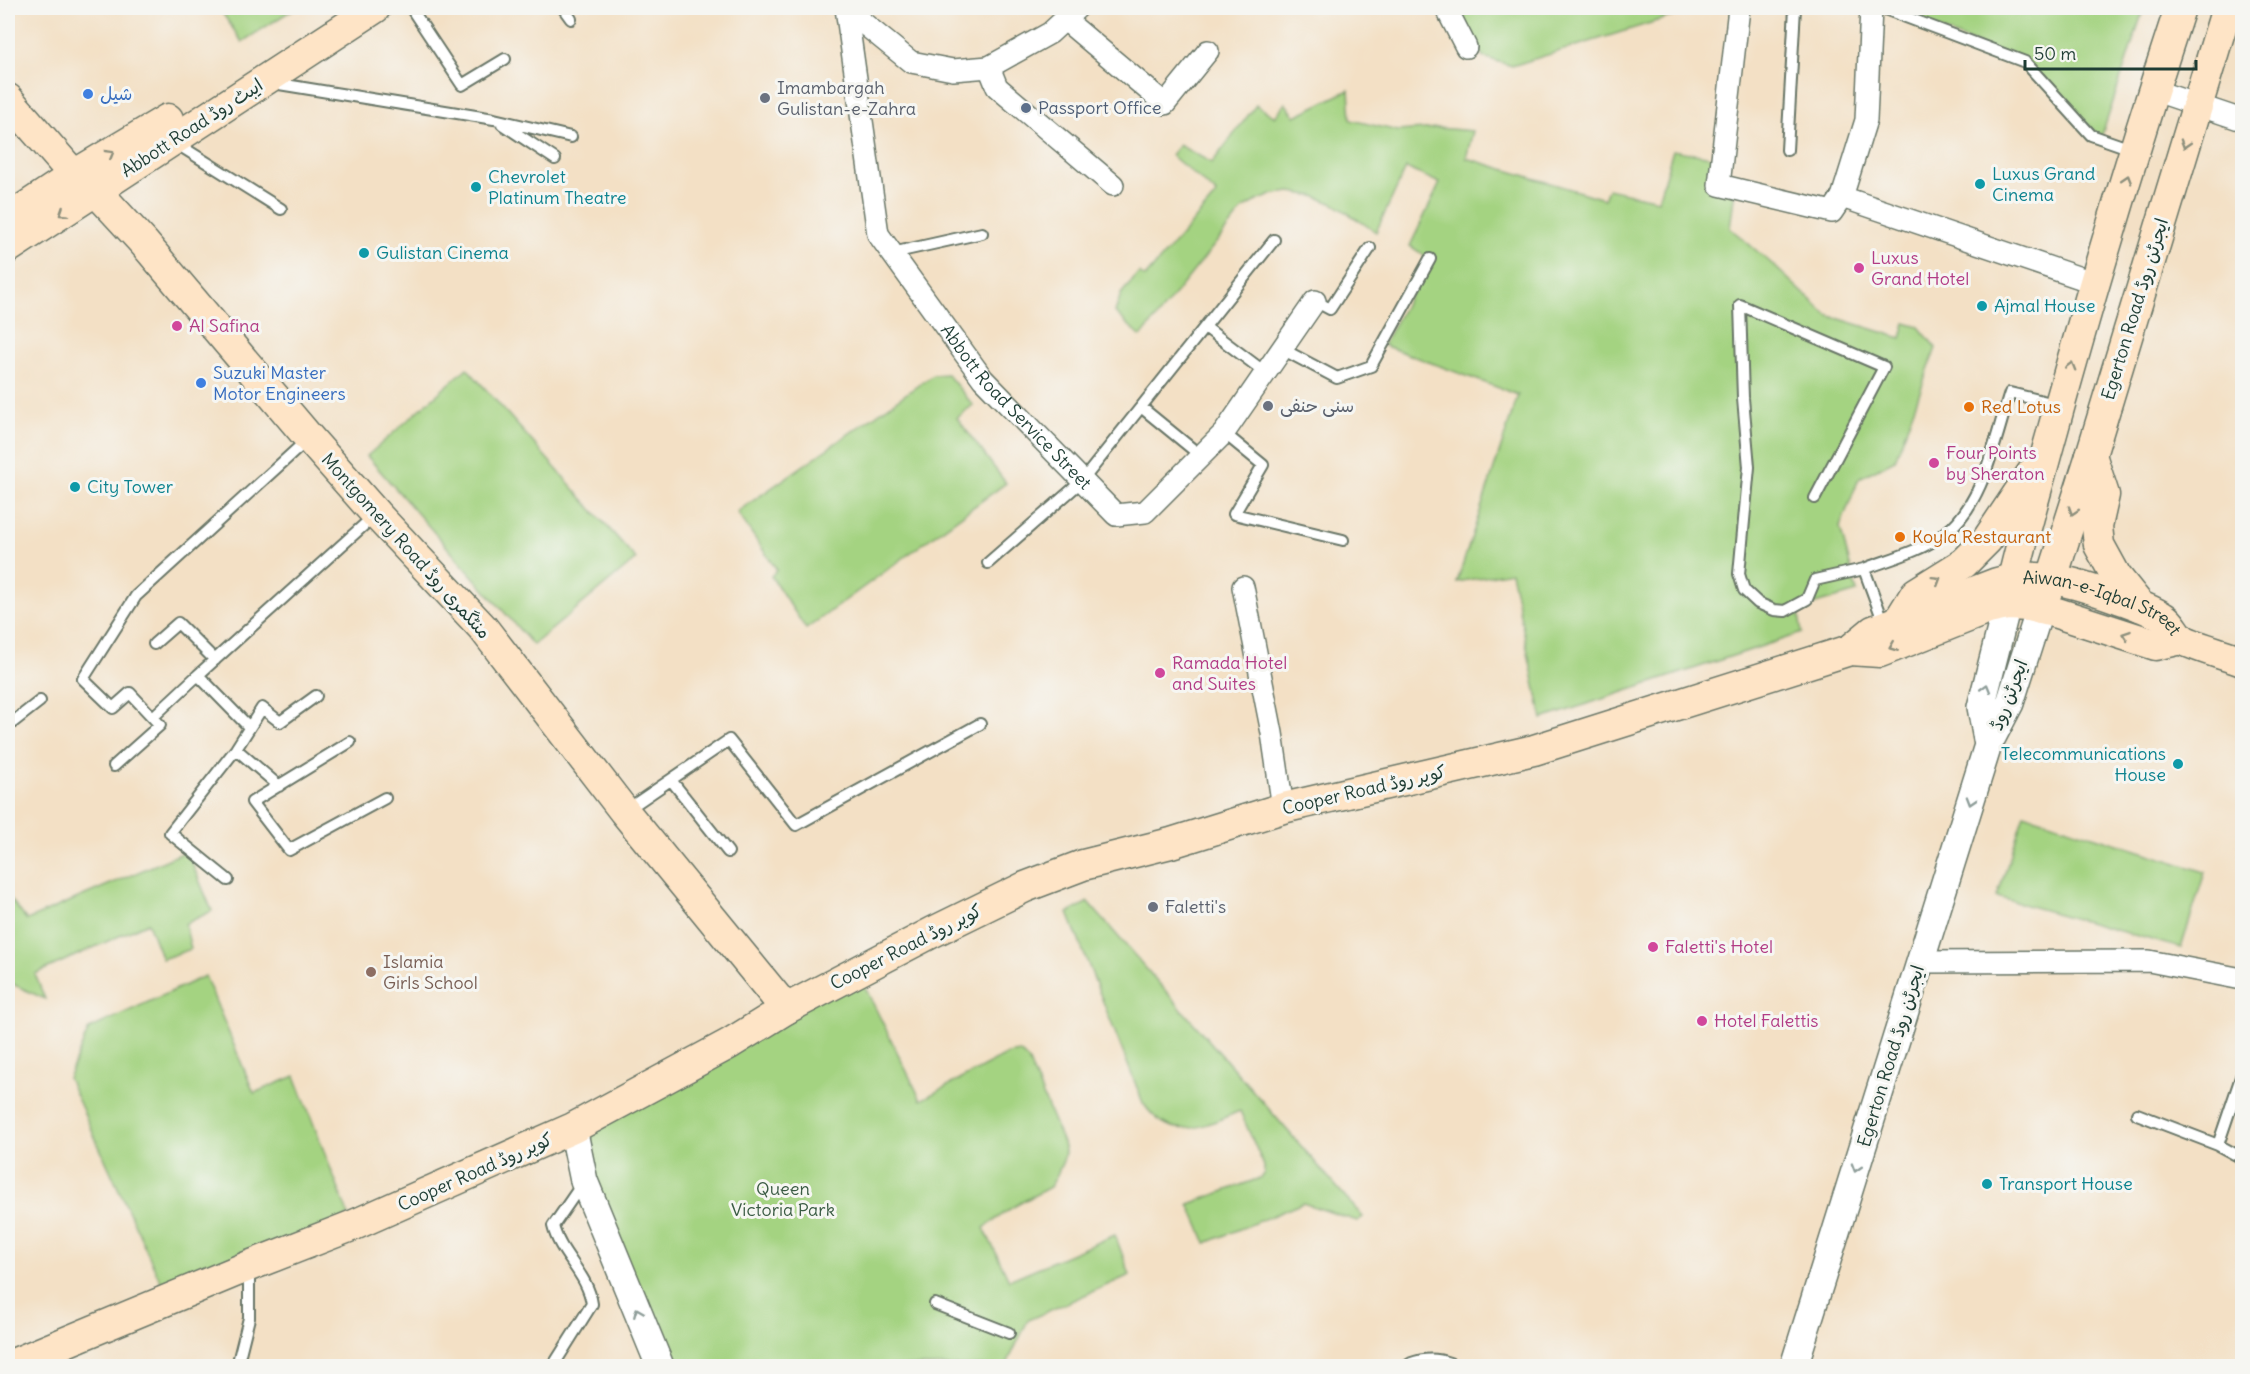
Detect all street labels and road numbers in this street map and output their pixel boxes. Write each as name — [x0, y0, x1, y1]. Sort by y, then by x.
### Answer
street label: Abbott Road ایبٹ روڈ — [116, 73, 267, 182]
street label: Egerton Road ایجرٹن روڈ — [2096, 215, 2173, 402]
street label: Abbott Road Service Street — [936, 319, 1097, 494]
street label: Montgomery Road منٹگمری روڈ — [317, 448, 496, 643]
street label: Aiwan-e-Iqbal Street — [2022, 566, 2187, 640]
street label: ایجرٹن روڈ — [1985, 656, 2033, 733]
street label: Cooper Road کوپر روڈ — [1280, 759, 1448, 820]
street label: Cooper Road کوپر روڈ — [826, 898, 986, 996]
street label: Egerton Road ایجرٹن روڈ — [1852, 962, 1929, 1149]
street label: Cooper Road کوپر روڈ — [394, 1127, 556, 1217]

